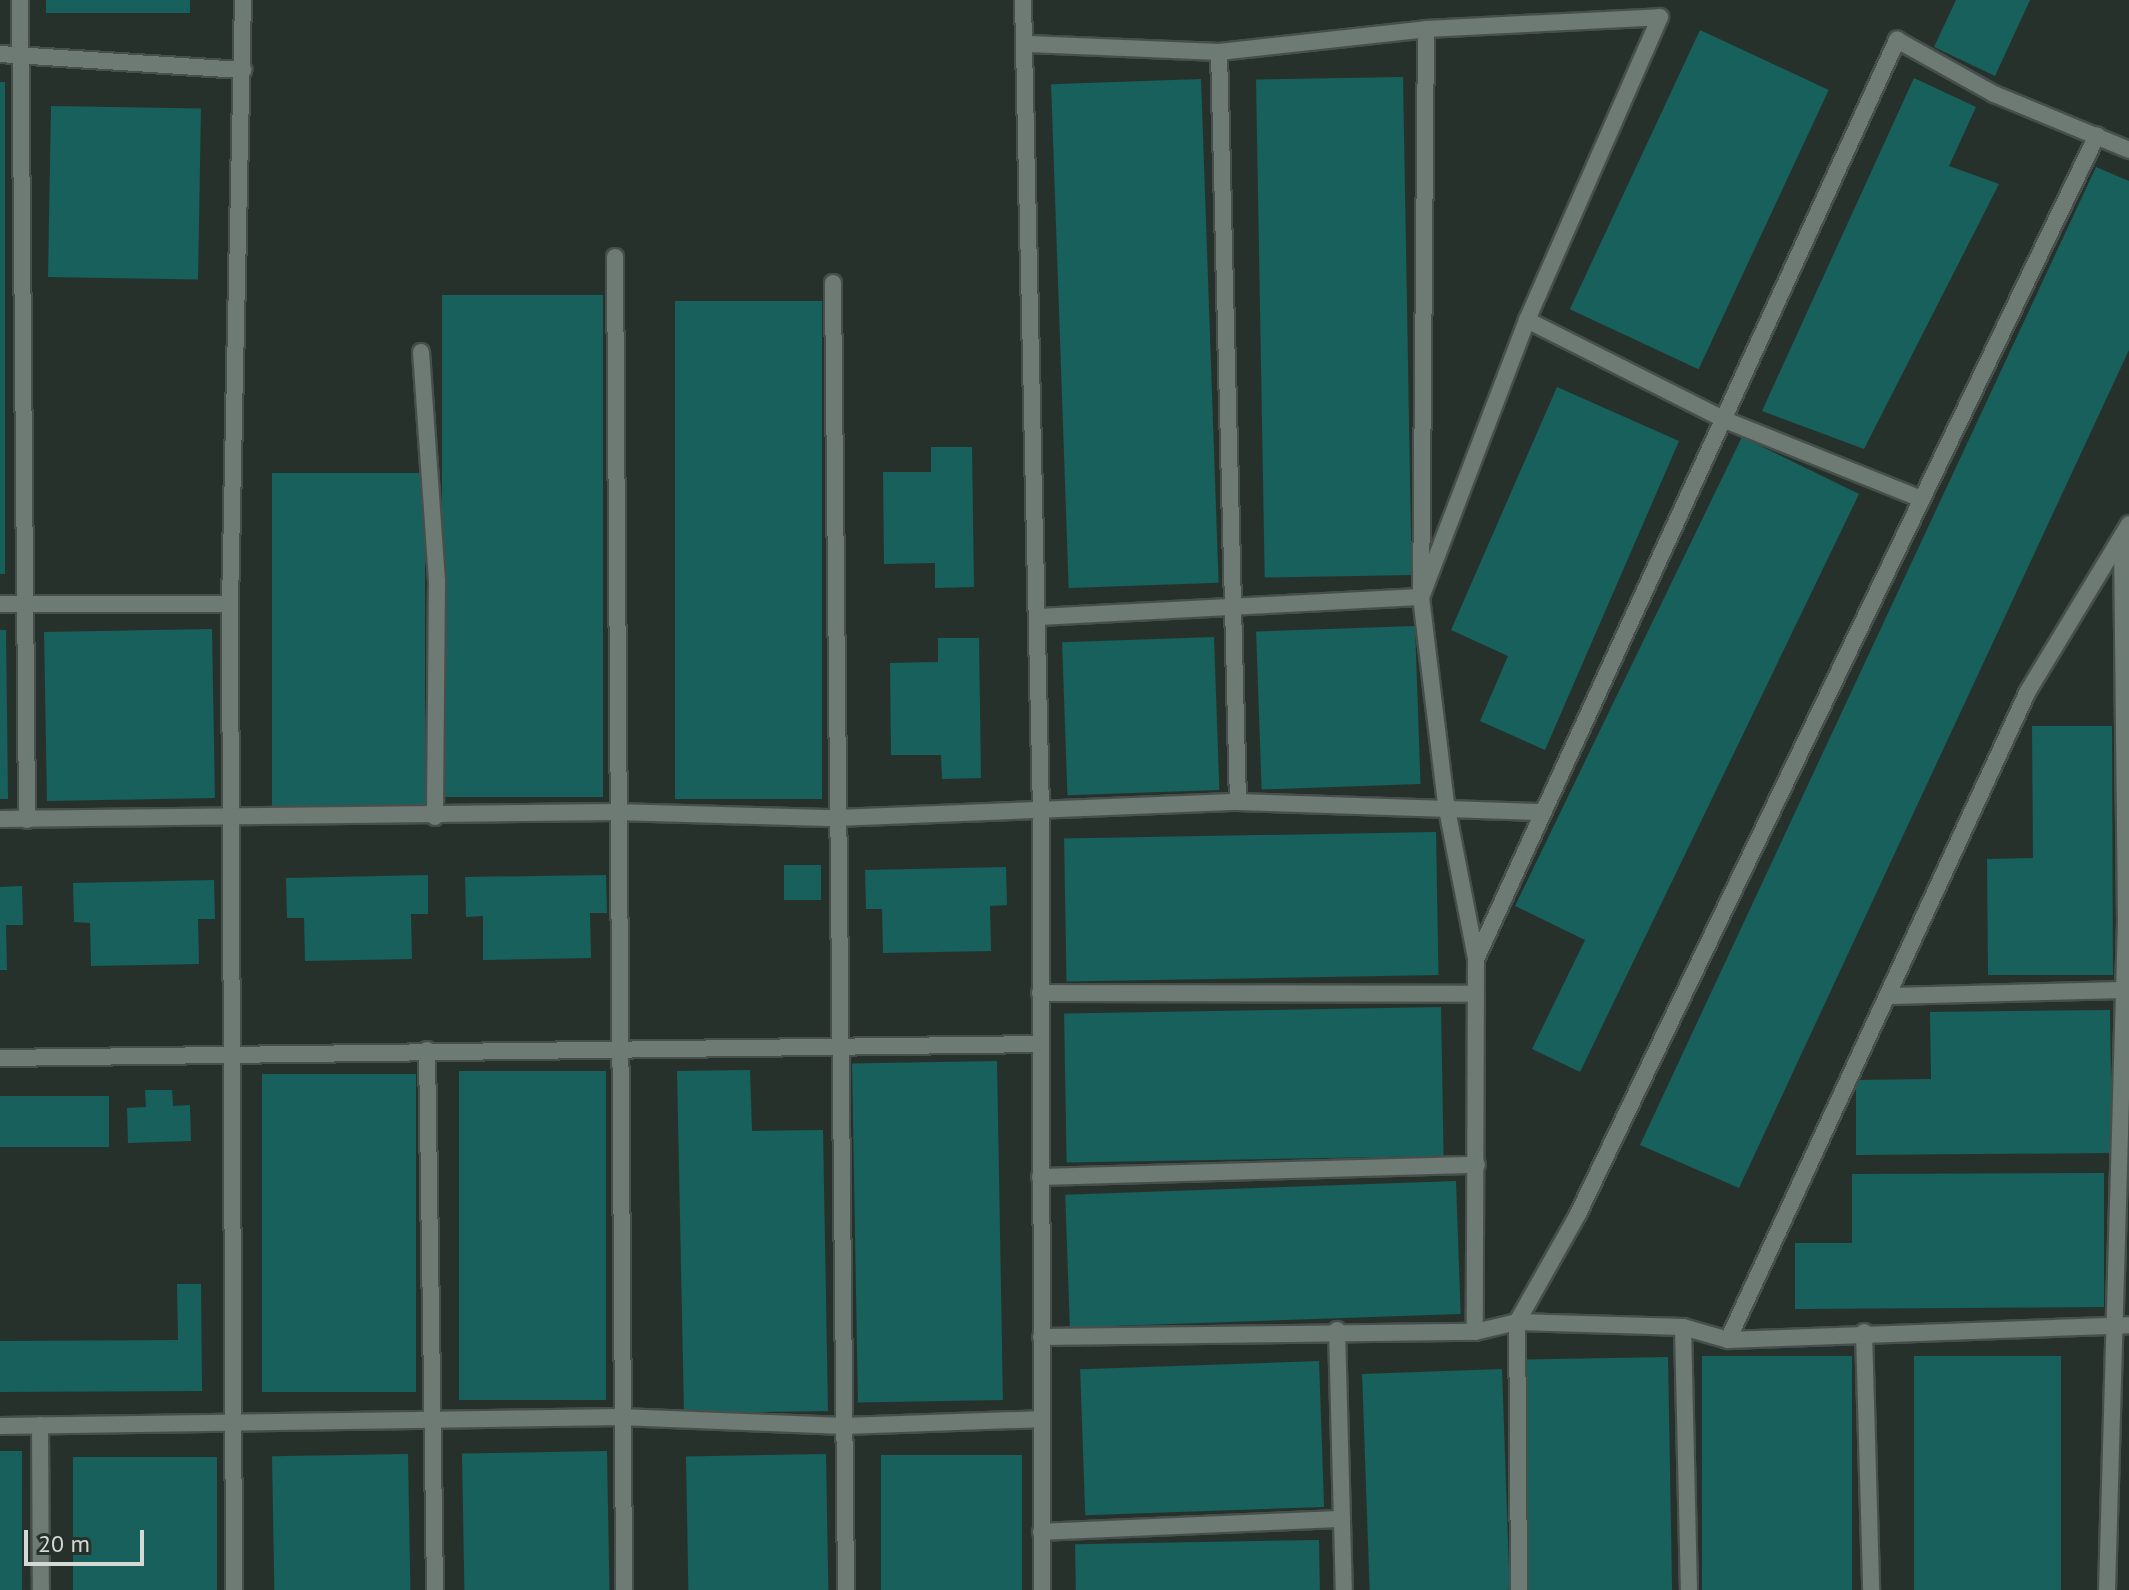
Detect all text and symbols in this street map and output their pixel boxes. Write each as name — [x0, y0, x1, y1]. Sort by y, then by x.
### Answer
scale bar — [28, 1514, 148, 1564]
text: 20 m — [38, 1528, 90, 1559]

